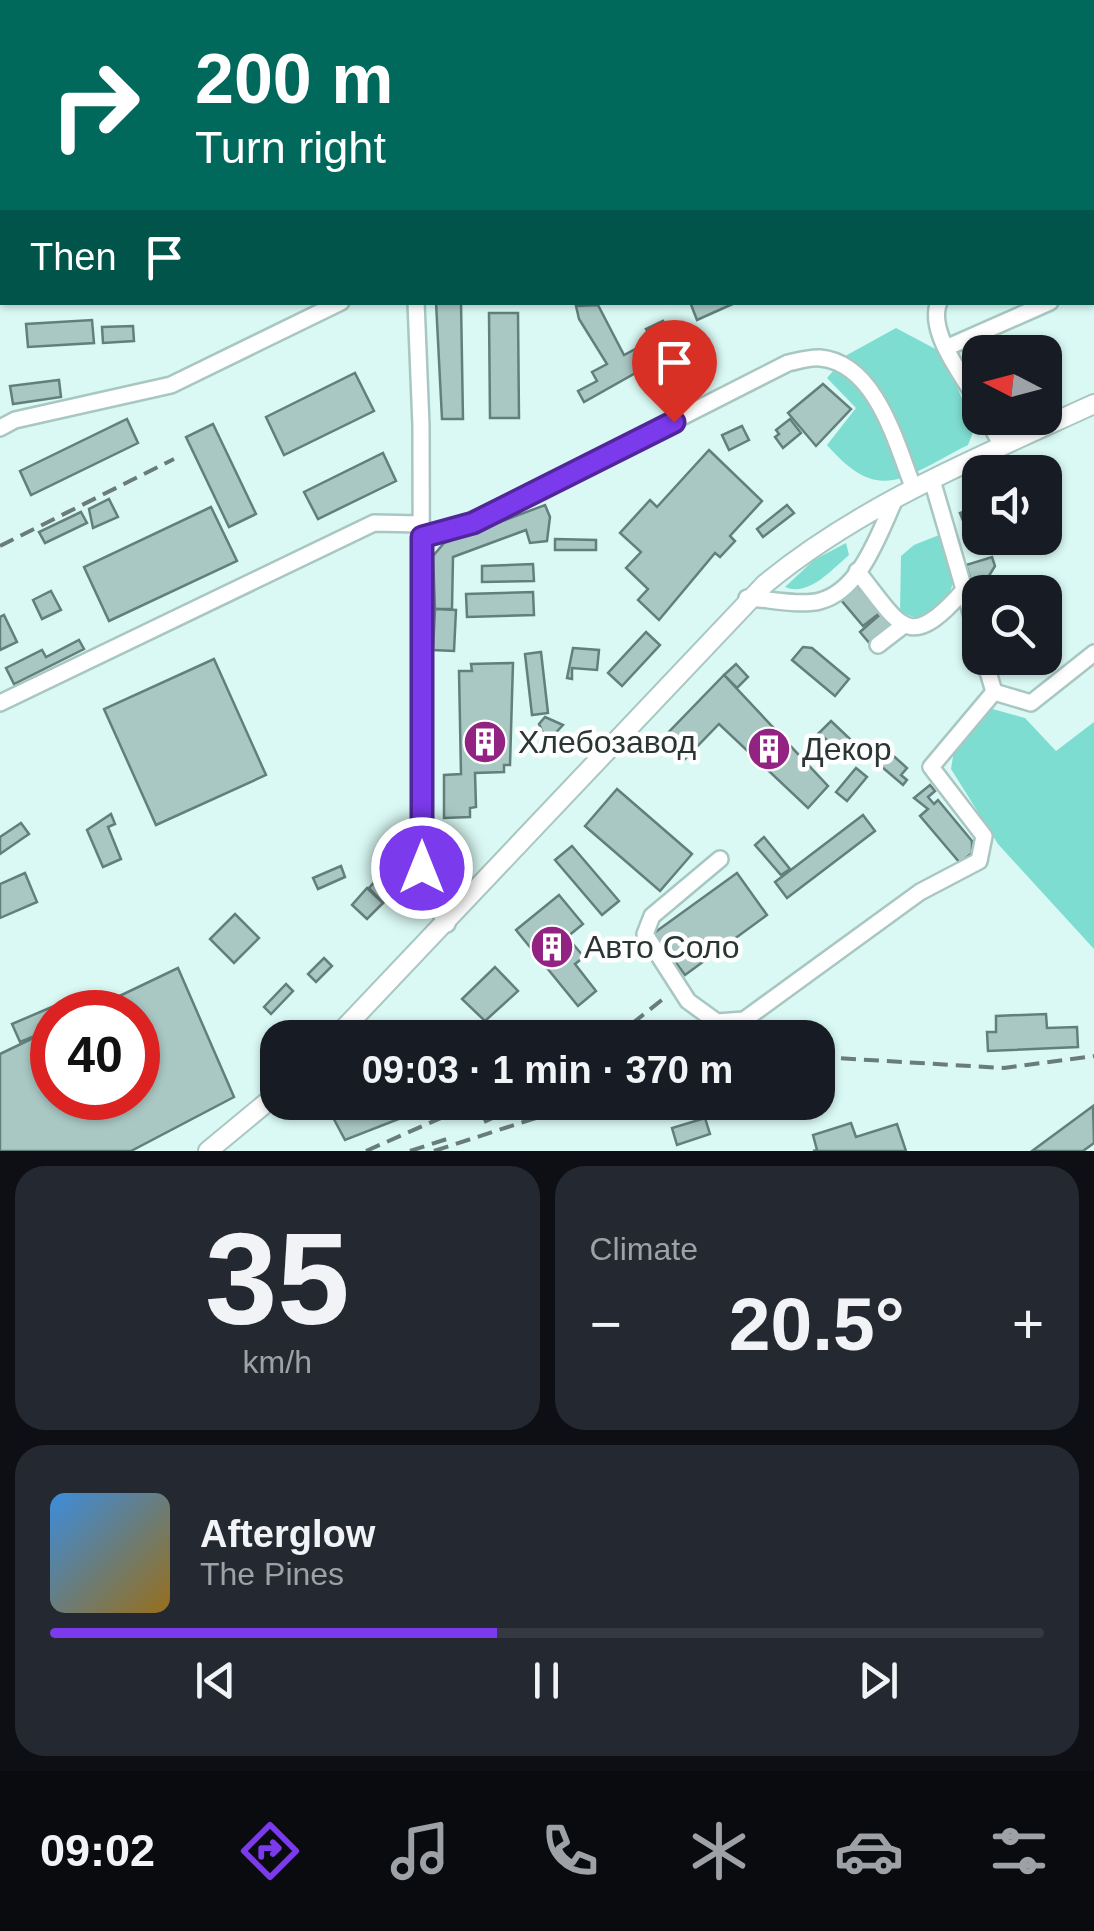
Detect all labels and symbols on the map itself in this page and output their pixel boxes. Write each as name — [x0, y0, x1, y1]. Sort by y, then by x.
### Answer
pin — [632, 320, 717, 423]
north arrow — [962, 335, 1062, 435]
building icon: Хлебозавод — [462, 719, 508, 765]
place label: Хлебозавод — [518, 724, 696, 760]
building icon: Декор — [746, 726, 792, 772]
place label: Декор — [802, 731, 891, 767]
position arrow — [370, 816, 474, 920]
building icon: Авто Соло — [529, 924, 575, 970]
place label: Авто Соло — [584, 929, 740, 965]
speed limit sign: 40 — [30, 990, 160, 1120]

